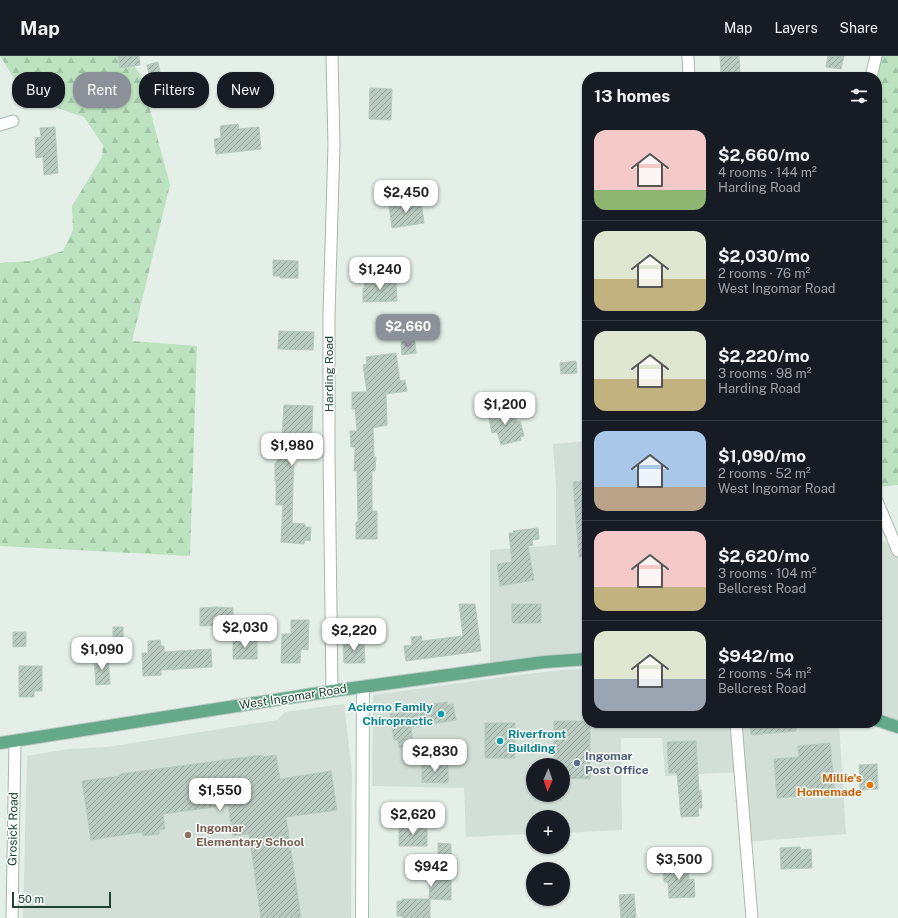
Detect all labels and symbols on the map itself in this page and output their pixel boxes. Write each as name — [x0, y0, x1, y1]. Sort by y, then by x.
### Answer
pin: $2,450 — [373, 180, 439, 214]
pin: $1,240 — [347, 257, 413, 291]
pin: $2,660 — [375, 314, 441, 348]
street label: Harding Road — [322, 336, 336, 412]
pin: $1,200 — [472, 392, 538, 426]
pin: $1,980 — [259, 433, 325, 467]
pin: $2,030 — [212, 615, 278, 649]
pin: $2,220 — [321, 618, 387, 652]
pin: $1,090 — [69, 637, 135, 671]
street label: West Ingomar Road — [238, 682, 348, 712]
place label: Acierno Family Chiropractic — [348, 700, 433, 728]
marker: Acierno Family Chiropractic — [436, 709, 446, 719]
place label: Riverfront Building — [508, 727, 566, 755]
marker: Riverfront Building — [495, 736, 505, 746]
pin: $2,830 — [402, 739, 468, 773]
place label: Ingomar Post Office — [585, 749, 649, 777]
north arrow — [526, 758, 570, 802]
marker: Ingomar Post Office — [572, 758, 582, 768]
place label: Millie's Homemade — [797, 771, 862, 799]
pin: $1,550 — [187, 778, 253, 812]
marker: Millie's Homemade — [865, 780, 875, 790]
street label: Grosick Road — [5, 792, 21, 866]
pin: $2,620 — [380, 802, 446, 836]
place label: Ingomar Elementary School — [196, 821, 305, 849]
marker: Ingomar Elementary School — [183, 830, 193, 840]
pin: $3,500 — [646, 847, 712, 881]
pin: $942 — [407, 854, 455, 888]
scale bar — [12, 890, 111, 909]

